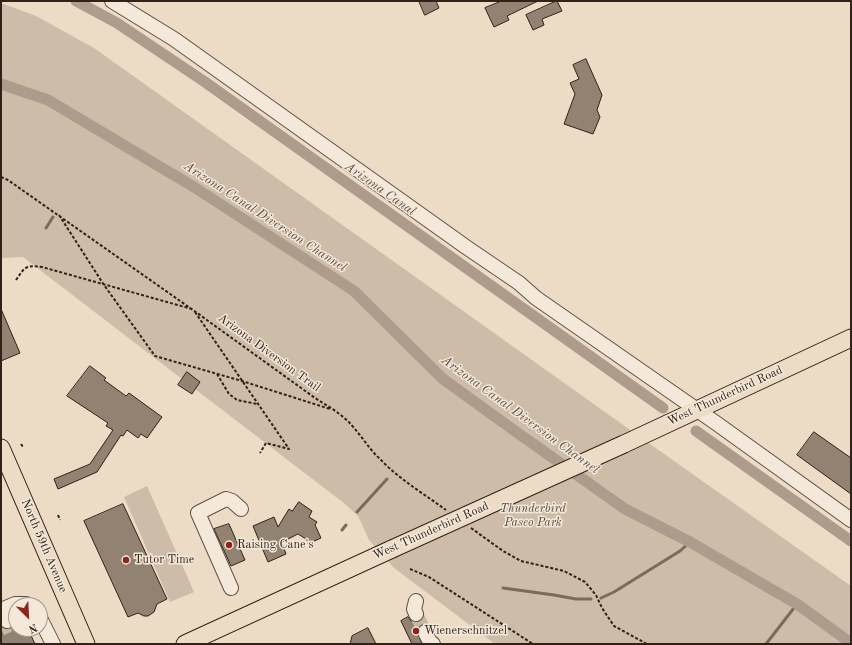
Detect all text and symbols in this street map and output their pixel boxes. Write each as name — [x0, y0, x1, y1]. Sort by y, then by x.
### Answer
water label: Arizona Canal Diversion Channel — [181, 158, 349, 276]
water label: Arizona Canal — [342, 159, 418, 219]
street label: Arizona Diversion Trail — [215, 311, 323, 395]
water label: Arizona Canal Diversion Channel — [438, 353, 602, 477]
street label: West Thunderbird Road — [665, 363, 785, 429]
street label: North 59th Avenue — [18, 497, 70, 595]
street label: West Thunderbird Road — [371, 499, 491, 563]
park label: Thunderbird Paseo Park — [500, 502, 566, 530]
place label: Raising Cane's — [237, 538, 314, 552]
marker: Raising Cane's — [224, 540, 234, 550]
place label: Tutor Time — [134, 553, 194, 567]
marker: Tutor Time — [121, 555, 131, 565]
north arrow — [8, 597, 48, 637]
text: N — [27, 621, 39, 634]
place label: Wienerschnitzel — [424, 624, 507, 638]
marker: Wienerschnitzel — [411, 626, 421, 636]

